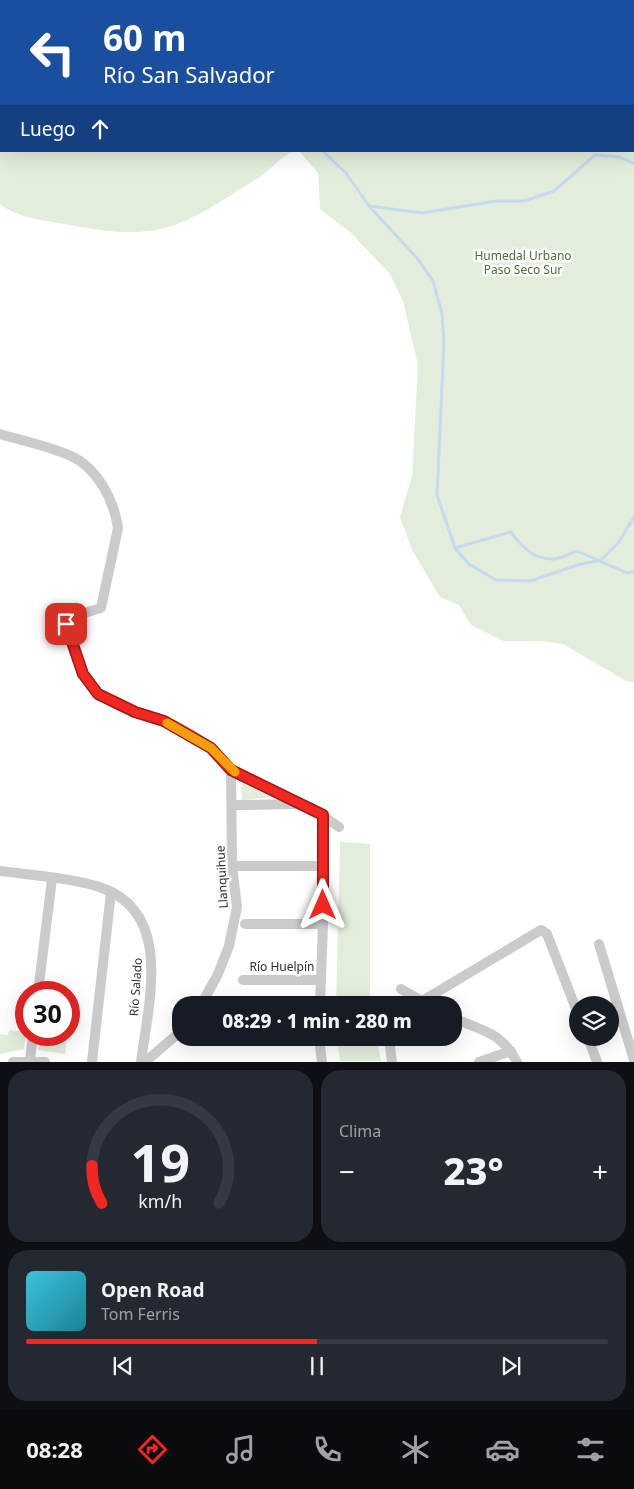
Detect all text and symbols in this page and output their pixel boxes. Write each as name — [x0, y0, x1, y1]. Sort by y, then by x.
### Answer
text: 60 m — [103, 14, 186, 61]
icon: left — [20, 20, 85, 85]
text: Río San Salvador — [103, 59, 275, 89]
icon: ahead — [86, 115, 114, 143]
text: Luego — [20, 116, 76, 142]
park label: Humedal Urbano Paso Seco Sur — [474, 247, 572, 278]
pin — [45, 603, 87, 645]
icon: arrive — [52, 610, 80, 638]
street label: Llanquihue — [211, 845, 232, 909]
position arrow — [296, 878, 348, 930]
street label: Río Salado — [125, 957, 146, 1017]
street label: Río Huelpín — [249, 958, 315, 975]
speed limit sign: 30 — [15, 981, 80, 1046]
map controls — [569, 996, 619, 1046]
button: layers — [569, 996, 619, 1046]
text: 08:29 · 1 min · 280 m — [222, 1008, 412, 1034]
text: Clima — [339, 1120, 381, 1142]
text: 19 — [131, 1126, 190, 1197]
text: 23° — [443, 1144, 504, 1196]
text: − — [339, 1152, 355, 1190]
text: + — [592, 1152, 608, 1190]
text: km/h — [139, 1189, 182, 1213]
text: Open Road — [101, 1277, 204, 1303]
text: Tom Ferris — [101, 1303, 180, 1325]
icon: previous — [109, 1352, 137, 1380]
icon: pause — [303, 1352, 331, 1380]
icon: next — [497, 1352, 525, 1380]
icon: directions — [135, 1432, 170, 1467]
icon: music — [223, 1432, 258, 1467]
icon: phone — [310, 1432, 345, 1467]
icon: climate — [398, 1432, 433, 1467]
icon: car — [485, 1432, 520, 1467]
icon: filters — [573, 1432, 608, 1467]
text: 08:28 — [26, 1434, 83, 1464]

